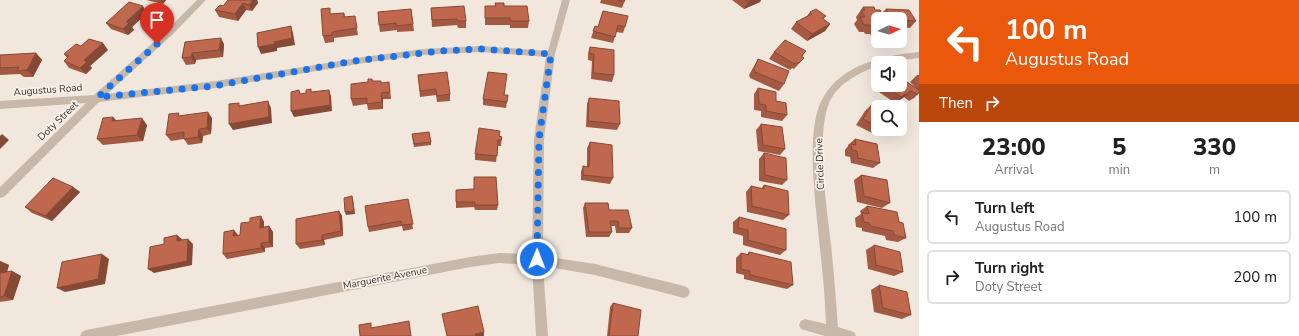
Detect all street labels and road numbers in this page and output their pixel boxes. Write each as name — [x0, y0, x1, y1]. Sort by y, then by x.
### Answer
street label: Augustus Road — [13, 81, 83, 99]
street label: Doty Street — [35, 98, 82, 144]
street label: Circle Drive — [812, 138, 828, 190]
street label: Marguerite Avenue — [342, 263, 428, 293]

